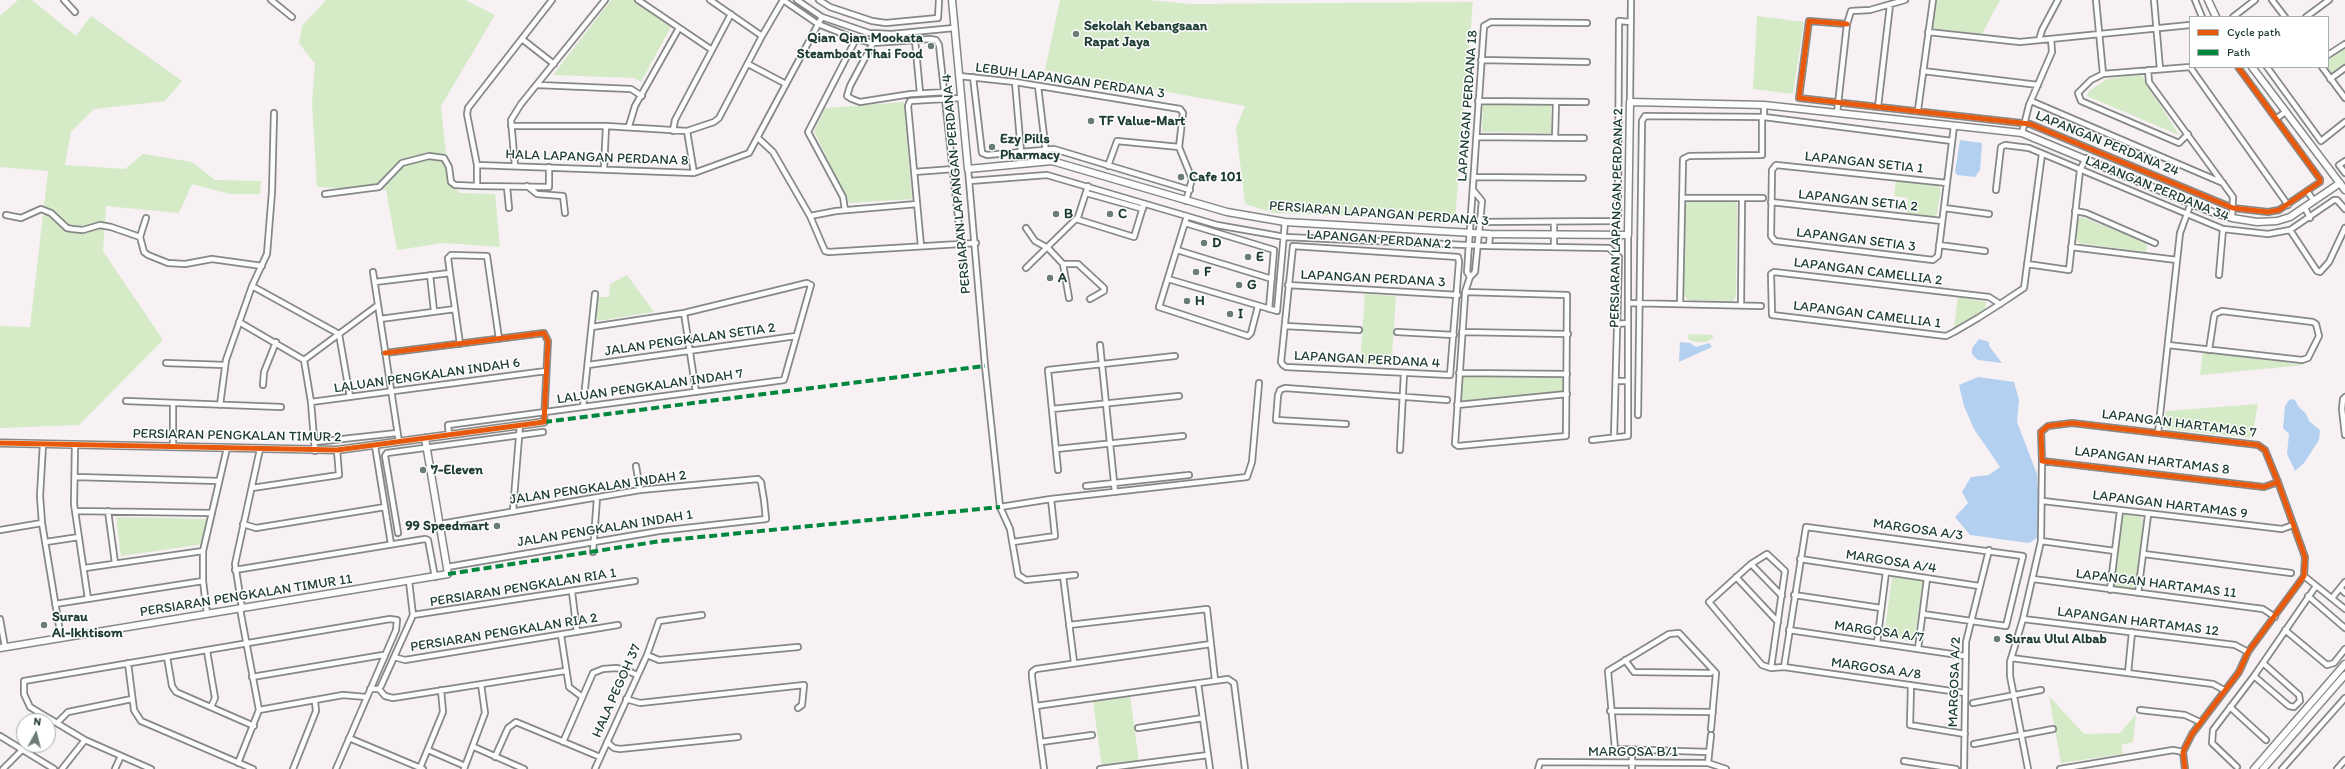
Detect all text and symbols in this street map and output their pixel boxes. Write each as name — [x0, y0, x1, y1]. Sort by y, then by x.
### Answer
legend — [2189, 16, 2329, 68]
place label: Sekolah Kebangsaan Rapat Jaya — [1084, 18, 1207, 50]
text: Cycle path — [2227, 25, 2281, 39]
marker: Sekolah Kebangsaan Rapat Jaya — [1071, 29, 1081, 39]
place label: Qian Qian Mookata Steamboat Thai Food — [797, 30, 923, 62]
street label: LAPANGAN PERDANA 18 — [1454, 30, 1482, 182]
marker: Qian Qian Mookata Steamboat Thai Food — [926, 41, 936, 51]
text: Path — [2227, 45, 2250, 59]
street label: LEBUH LAPANGAN PERDANA 3 — [974, 59, 1166, 103]
street label: PERSIARAN LAPANGAN PERDANA 4 — [939, 73, 975, 295]
street label: LAPANGAN PERDANA 24 — [2033, 107, 2181, 181]
street label: PERSIARAN LAPANGAN PERDANA 2 — [1607, 108, 1627, 328]
place label: TF Value-Mart — [1099, 113, 1185, 129]
marker: TF Value-Mart — [1086, 116, 1096, 126]
place label: Ezy Pills Pharmacy — [1000, 131, 1060, 164]
marker: Ezy Pills Pharmacy — [987, 142, 997, 152]
street label: HALA LAPANGAN PERDANA 8 — [505, 146, 689, 170]
street label: LAPANGAN SETIA 1 — [1804, 148, 1924, 178]
street label: LAPANGAN PERDANA 34 — [2083, 152, 2231, 226]
place label: Cafe 101 — [1189, 169, 1242, 185]
marker: Cafe 101 — [1176, 172, 1186, 182]
street label: LAPANGAN SETIA 2 — [1797, 186, 1919, 216]
street label: PERSIARAN LAPANGAN PERDANA 3 — [1269, 198, 1489, 230]
place label: B — [1064, 206, 1073, 222]
place label: C — [1118, 206, 1127, 222]
marker: B — [1051, 209, 1061, 219]
marker: C — [1105, 209, 1115, 219]
street label: LAPANGAN SETIA 3 — [1795, 224, 1917, 256]
street label: LAPANGAN PERDANA 2 — [1306, 227, 1452, 253]
place label: D — [1212, 235, 1221, 251]
marker: D — [1199, 238, 1209, 248]
place label: E — [1256, 249, 1264, 265]
marker: E — [1243, 252, 1253, 262]
street label: LAPANGAN CAMELLIA 2 — [1793, 255, 1943, 289]
place label: F — [1204, 264, 1211, 280]
marker: F — [1191, 267, 1201, 277]
street label: LAPANGAN PERDANA 3 — [1300, 267, 1446, 291]
place label: A — [1058, 270, 1067, 286]
marker: A — [1045, 273, 1055, 283]
place label: G — [1247, 277, 1257, 293]
marker: G — [1234, 280, 1244, 290]
place label: H — [1195, 293, 1205, 309]
marker: H — [1182, 296, 1192, 306]
street label: LAPANGAN CAMELLIA 1 — [1792, 298, 1942, 332]
place label: I — [1238, 306, 1243, 322]
marker: I — [1225, 309, 1235, 319]
street label: JALAN PENGKALAN SETIA 2 — [604, 320, 776, 360]
street label: LAPANGAN PERDANA 4 — [1294, 348, 1440, 372]
street label: LALUAN PENGKALAN INDAH 6 — [333, 355, 521, 397]
street label: LALUAN PENGKALAN INDAH 7 — [556, 366, 744, 408]
street label: LAPANGAN HARTAMAS 7 — [2101, 406, 2257, 442]
street label: PERSIARAN PENGKALAN TIMUR 2 — [132, 426, 342, 446]
street label: LAPANGAN HARTAMAS 8 — [2073, 443, 2231, 479]
place label: 7-Eleven — [431, 462, 483, 478]
marker: 7-Eleven — [418, 465, 428, 475]
street label: JALAN PENGKALAN INDAH 2 — [509, 467, 687, 509]
street label: LAPANGAN HARTAMAS 9 — [2092, 487, 2248, 523]
street label: JALAN PENGKALAN INDAH 1 — [516, 507, 694, 551]
street label: MARGOSA A/3 — [1872, 515, 1964, 545]
place label: 99 Speedmart — [405, 518, 489, 534]
marker: 99 Speedmart — [492, 521, 502, 531]
street label: MARGOSA A/4 — [1844, 547, 1938, 577]
street label: PERSIARAN PENGKALAN RIA 1 — [429, 565, 617, 611]
street label: LAPANGAN HARTAMAS 11 — [2075, 566, 2237, 602]
street label: PERSIARAN PENGKALAN TIMUR 11 — [139, 571, 353, 621]
street label: LAPANGAN HARTAMAS 12 — [2056, 604, 2220, 640]
place label: Surau Al-Ikhtisom — [52, 609, 123, 642]
street label: PERSIARAN PENGKALAN RIA 2 — [409, 610, 599, 656]
street label: MARGOSA A/7 — [1833, 617, 1925, 647]
marker: Surau Al-Ikhtisom — [39, 620, 49, 630]
place label: Surau Ulul Albab — [2005, 631, 2107, 647]
marker: Surau Ulul Albab — [1992, 634, 2002, 644]
street label: MARGOSA A/2 — [1945, 636, 1965, 728]
street label: HALA PEGOH 37 — [589, 642, 645, 740]
street label: MARGOSA A/8 — [1830, 654, 1922, 684]
north arrow — [16, 713, 56, 753]
text: N — [33, 715, 42, 728]
street label: MARGOSA B/1 — [1588, 744, 1678, 760]

